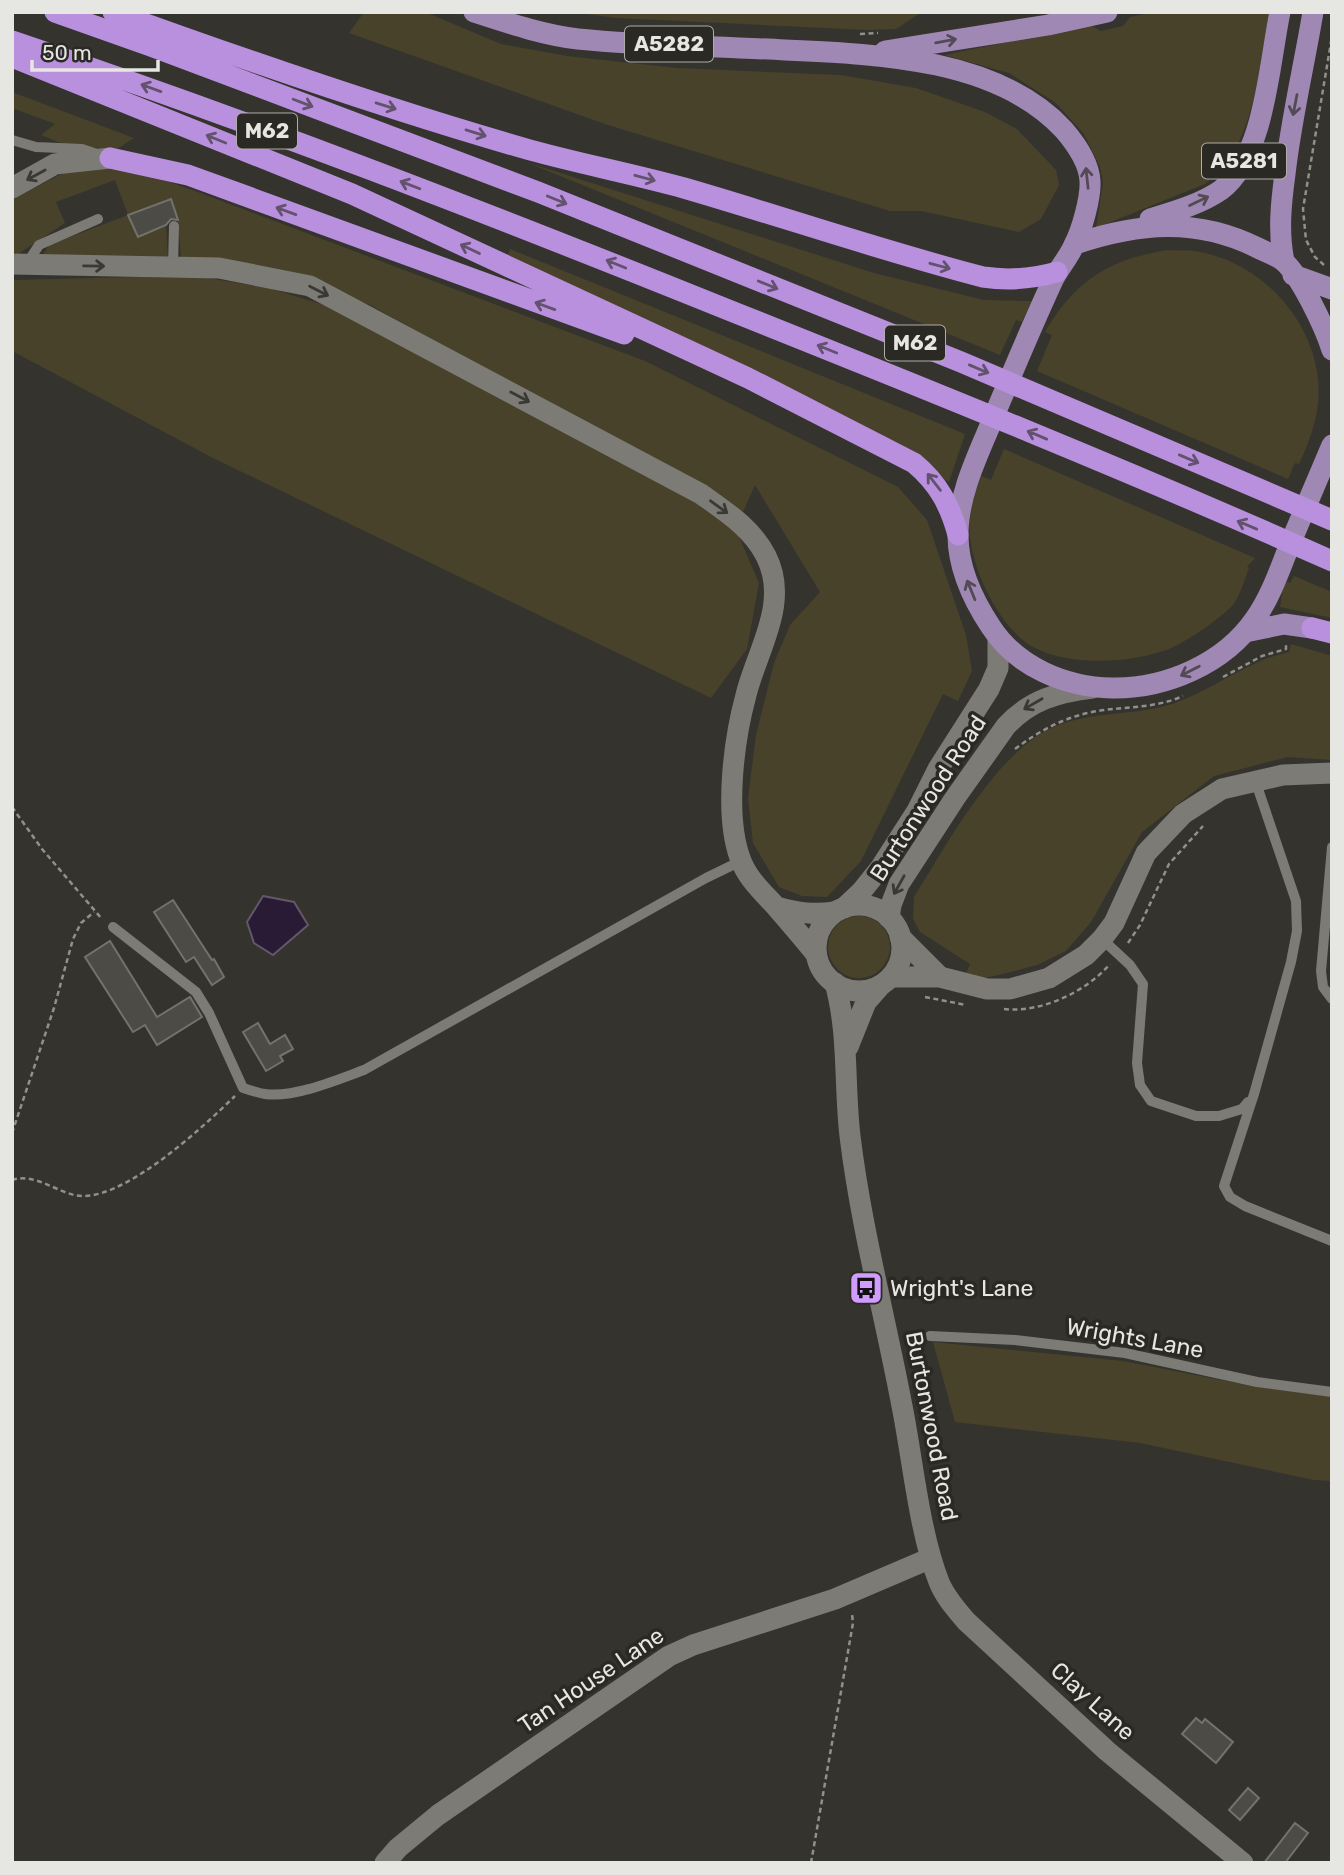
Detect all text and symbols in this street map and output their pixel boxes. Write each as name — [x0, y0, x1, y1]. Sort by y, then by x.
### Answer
road number: A5282 — [625, 26, 713, 61]
scale bar — [32, 28, 158, 72]
one-way arrow — [934, 34, 957, 47]
text: 50 m — [42, 40, 92, 65]
one-way arrow — [141, 81, 163, 93]
one-way arrow — [1288, 93, 1302, 116]
one-way arrow — [292, 98, 313, 111]
one-way arrow — [375, 101, 397, 114]
road number: M62 — [237, 114, 297, 148]
one-way arrow — [465, 128, 487, 141]
one-way arrow — [205, 132, 227, 145]
road number: A5281 — [1202, 144, 1286, 178]
one-way arrow — [1081, 167, 1094, 190]
one-way arrow — [26, 169, 47, 182]
one-way arrow — [634, 172, 656, 185]
one-way arrow — [400, 178, 421, 190]
one-way arrow — [1188, 193, 1209, 207]
one-way arrow — [546, 195, 567, 208]
one-way arrow — [275, 203, 297, 216]
one-way arrow — [460, 241, 481, 255]
one-way arrow — [605, 257, 627, 270]
one-way arrow — [83, 259, 106, 273]
one-way arrow — [929, 260, 951, 273]
one-way arrow — [757, 279, 779, 292]
one-way arrow — [308, 285, 329, 299]
one-way arrow — [535, 299, 557, 311]
road number: M62 — [885, 326, 945, 360]
one-way arrow — [817, 341, 838, 354]
one-way arrow — [968, 364, 990, 377]
one-way arrow — [509, 391, 530, 405]
one-way arrow — [1027, 428, 1049, 441]
one-way arrow — [1177, 453, 1199, 466]
one-way arrow — [926, 474, 941, 492]
one-way arrow — [709, 499, 728, 514]
one-way arrow — [1236, 517, 1258, 530]
one-way arrow — [963, 579, 976, 601]
one-way arrow — [1180, 665, 1200, 679]
one-way arrow — [1024, 697, 1044, 711]
street label: Burtonwood Road — [864, 710, 992, 886]
one-way arrow — [892, 875, 906, 895]
bus stop icon: Wright's Lane — [847, 1269, 885, 1307]
place label: Wright's Lane — [890, 1274, 1033, 1302]
street label: Wrights Lane — [1064, 1312, 1206, 1364]
street label: Burtonwood Road — [900, 1329, 964, 1523]
street label: Tan House Lane — [513, 1621, 669, 1739]
street label: Clay Lane — [1045, 1656, 1141, 1746]

